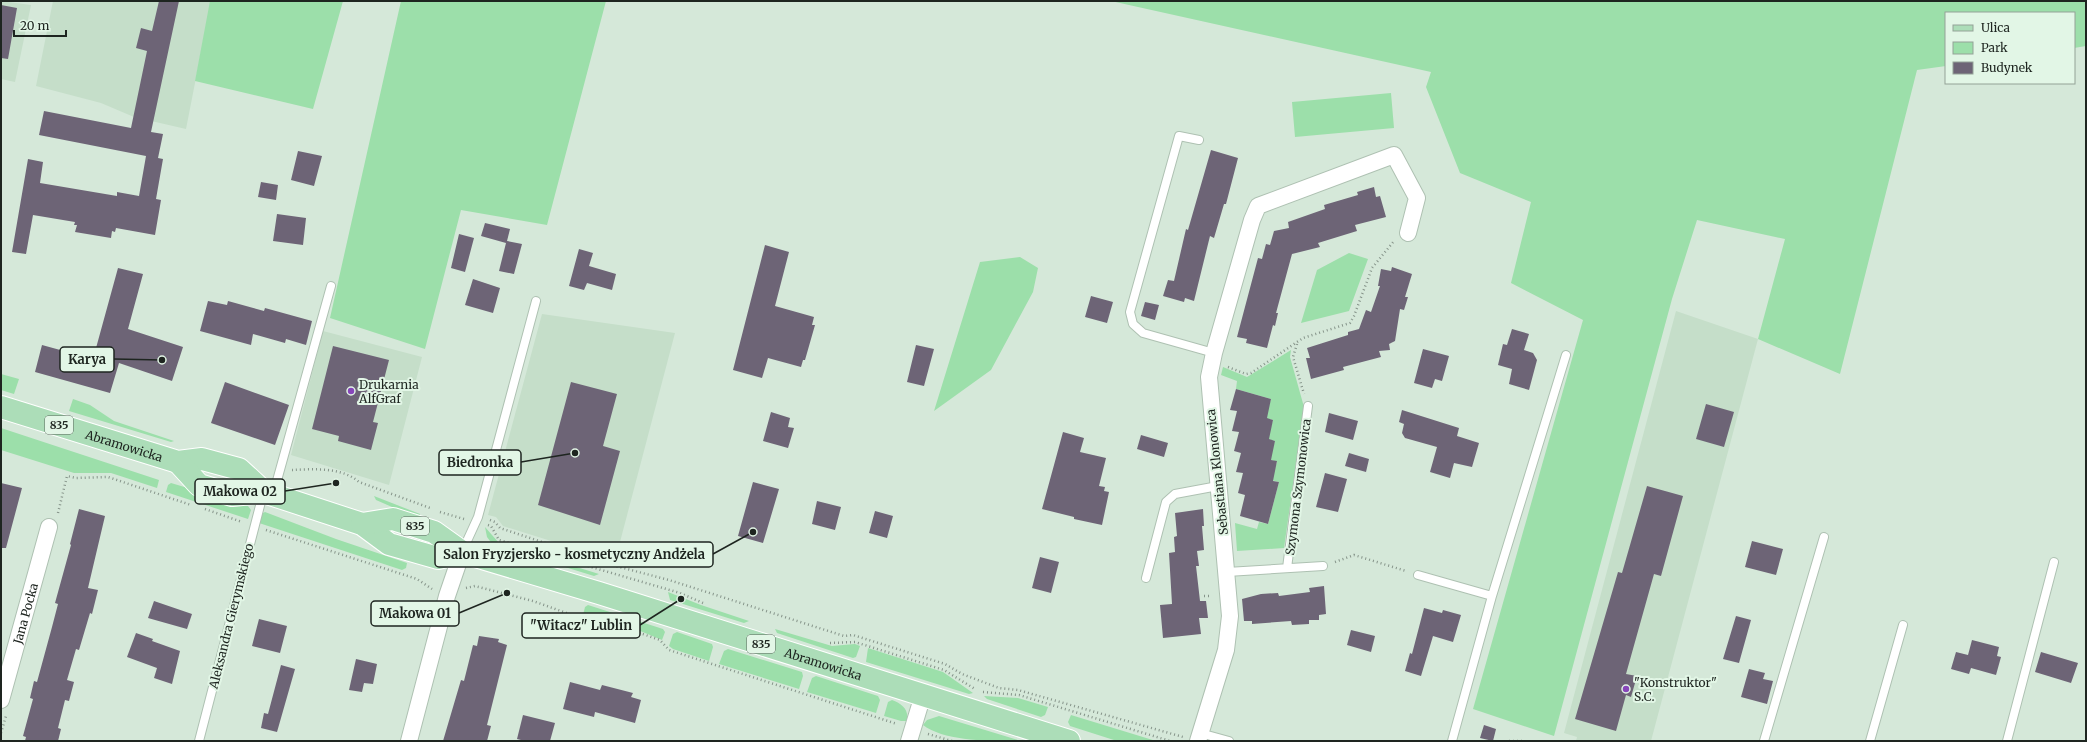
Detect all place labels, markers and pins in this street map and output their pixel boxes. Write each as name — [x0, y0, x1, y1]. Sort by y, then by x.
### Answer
callout: Karya — [60, 347, 114, 372]
place label: Drukarnia AlfGraf — [358, 377, 419, 406]
marker: Drukarnia AlfGraf — [346, 386, 356, 396]
callout: Biedronka — [439, 450, 521, 475]
callout: Makowa 02 — [195, 479, 285, 504]
callout: Salon Fryzjersko - kosmetyczny Andżela — [435, 542, 713, 567]
callout: Makowa 01 — [371, 601, 459, 626]
callout: "Witacz" Lublin — [522, 613, 640, 638]
place label: "Konstruktor" S.C. — [1634, 675, 1717, 704]
marker: "Konstruktor" S.C. — [1621, 684, 1631, 694]

